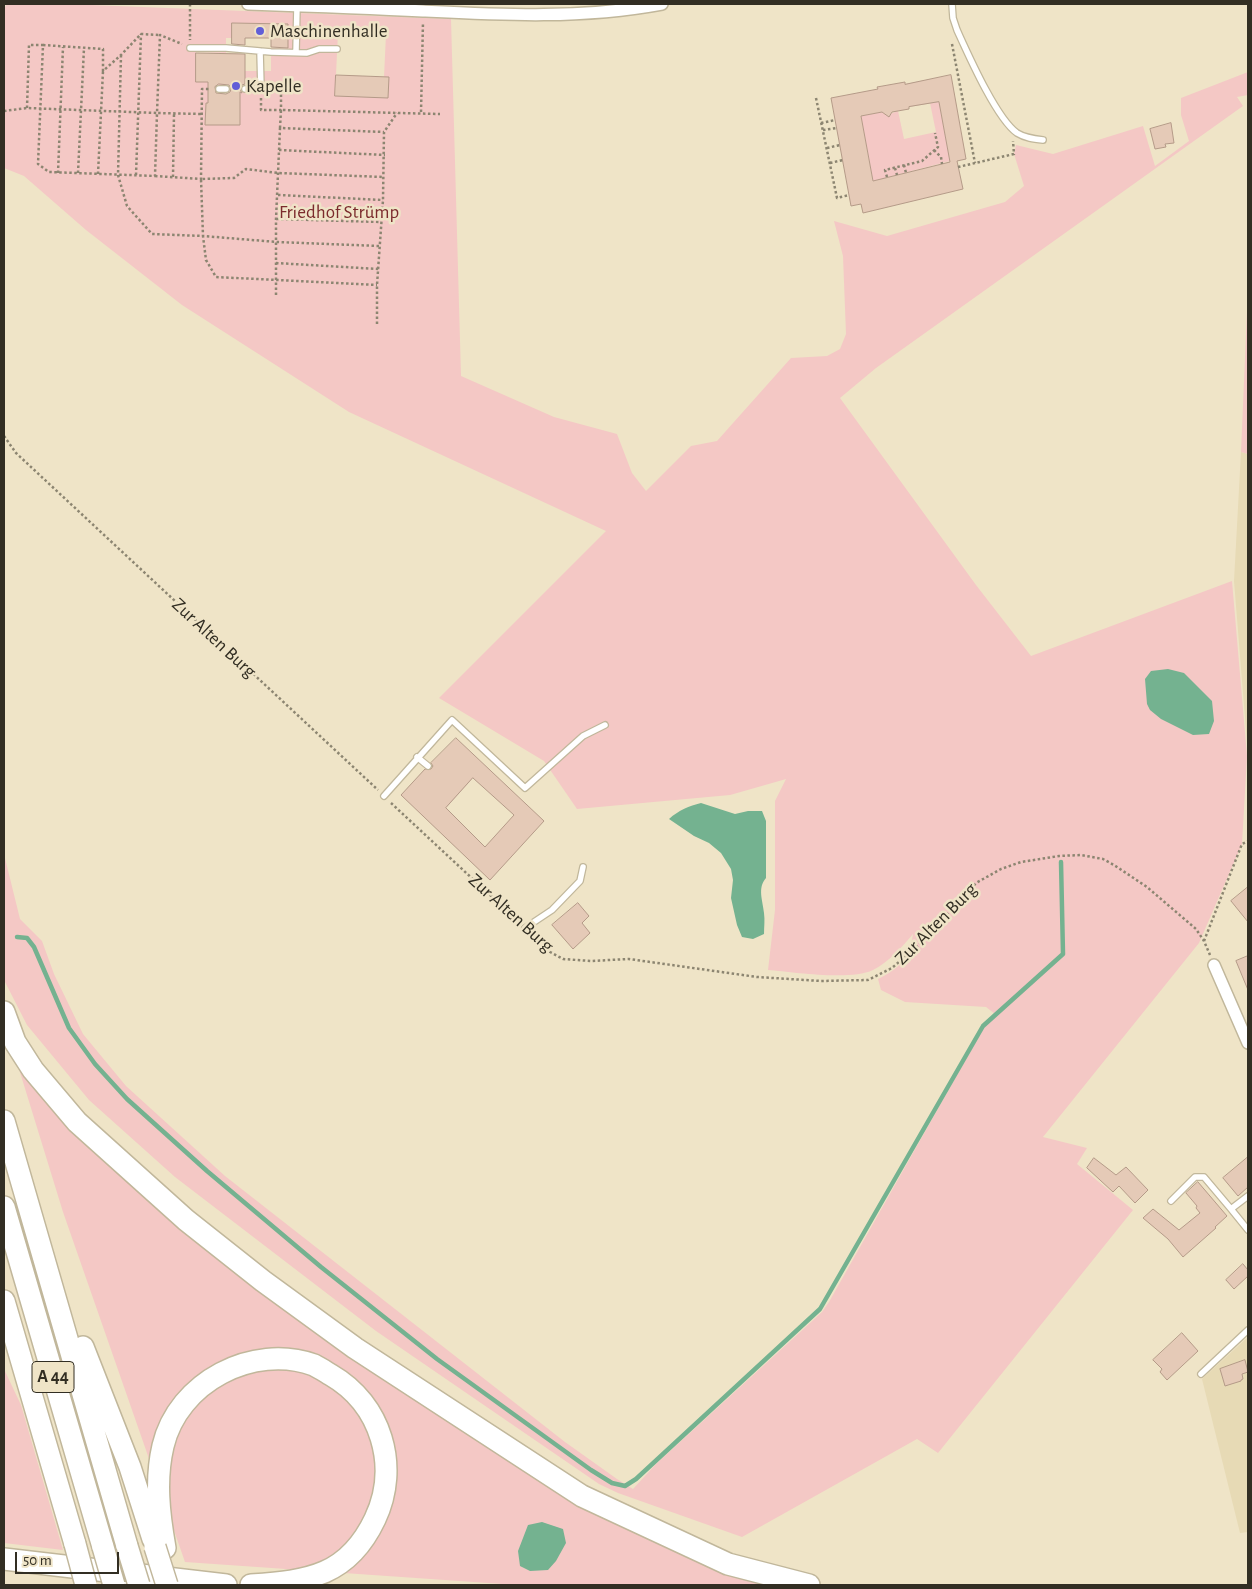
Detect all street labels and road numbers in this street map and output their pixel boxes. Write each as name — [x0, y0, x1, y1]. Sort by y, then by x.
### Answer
street label: Zur Alten Burg — [167, 593, 261, 683]
street label: Zur Alten Burg — [464, 869, 558, 957]
street label: Zur Alten Burg — [890, 878, 982, 970]
road number: A 44 — [32, 1361, 74, 1392]

